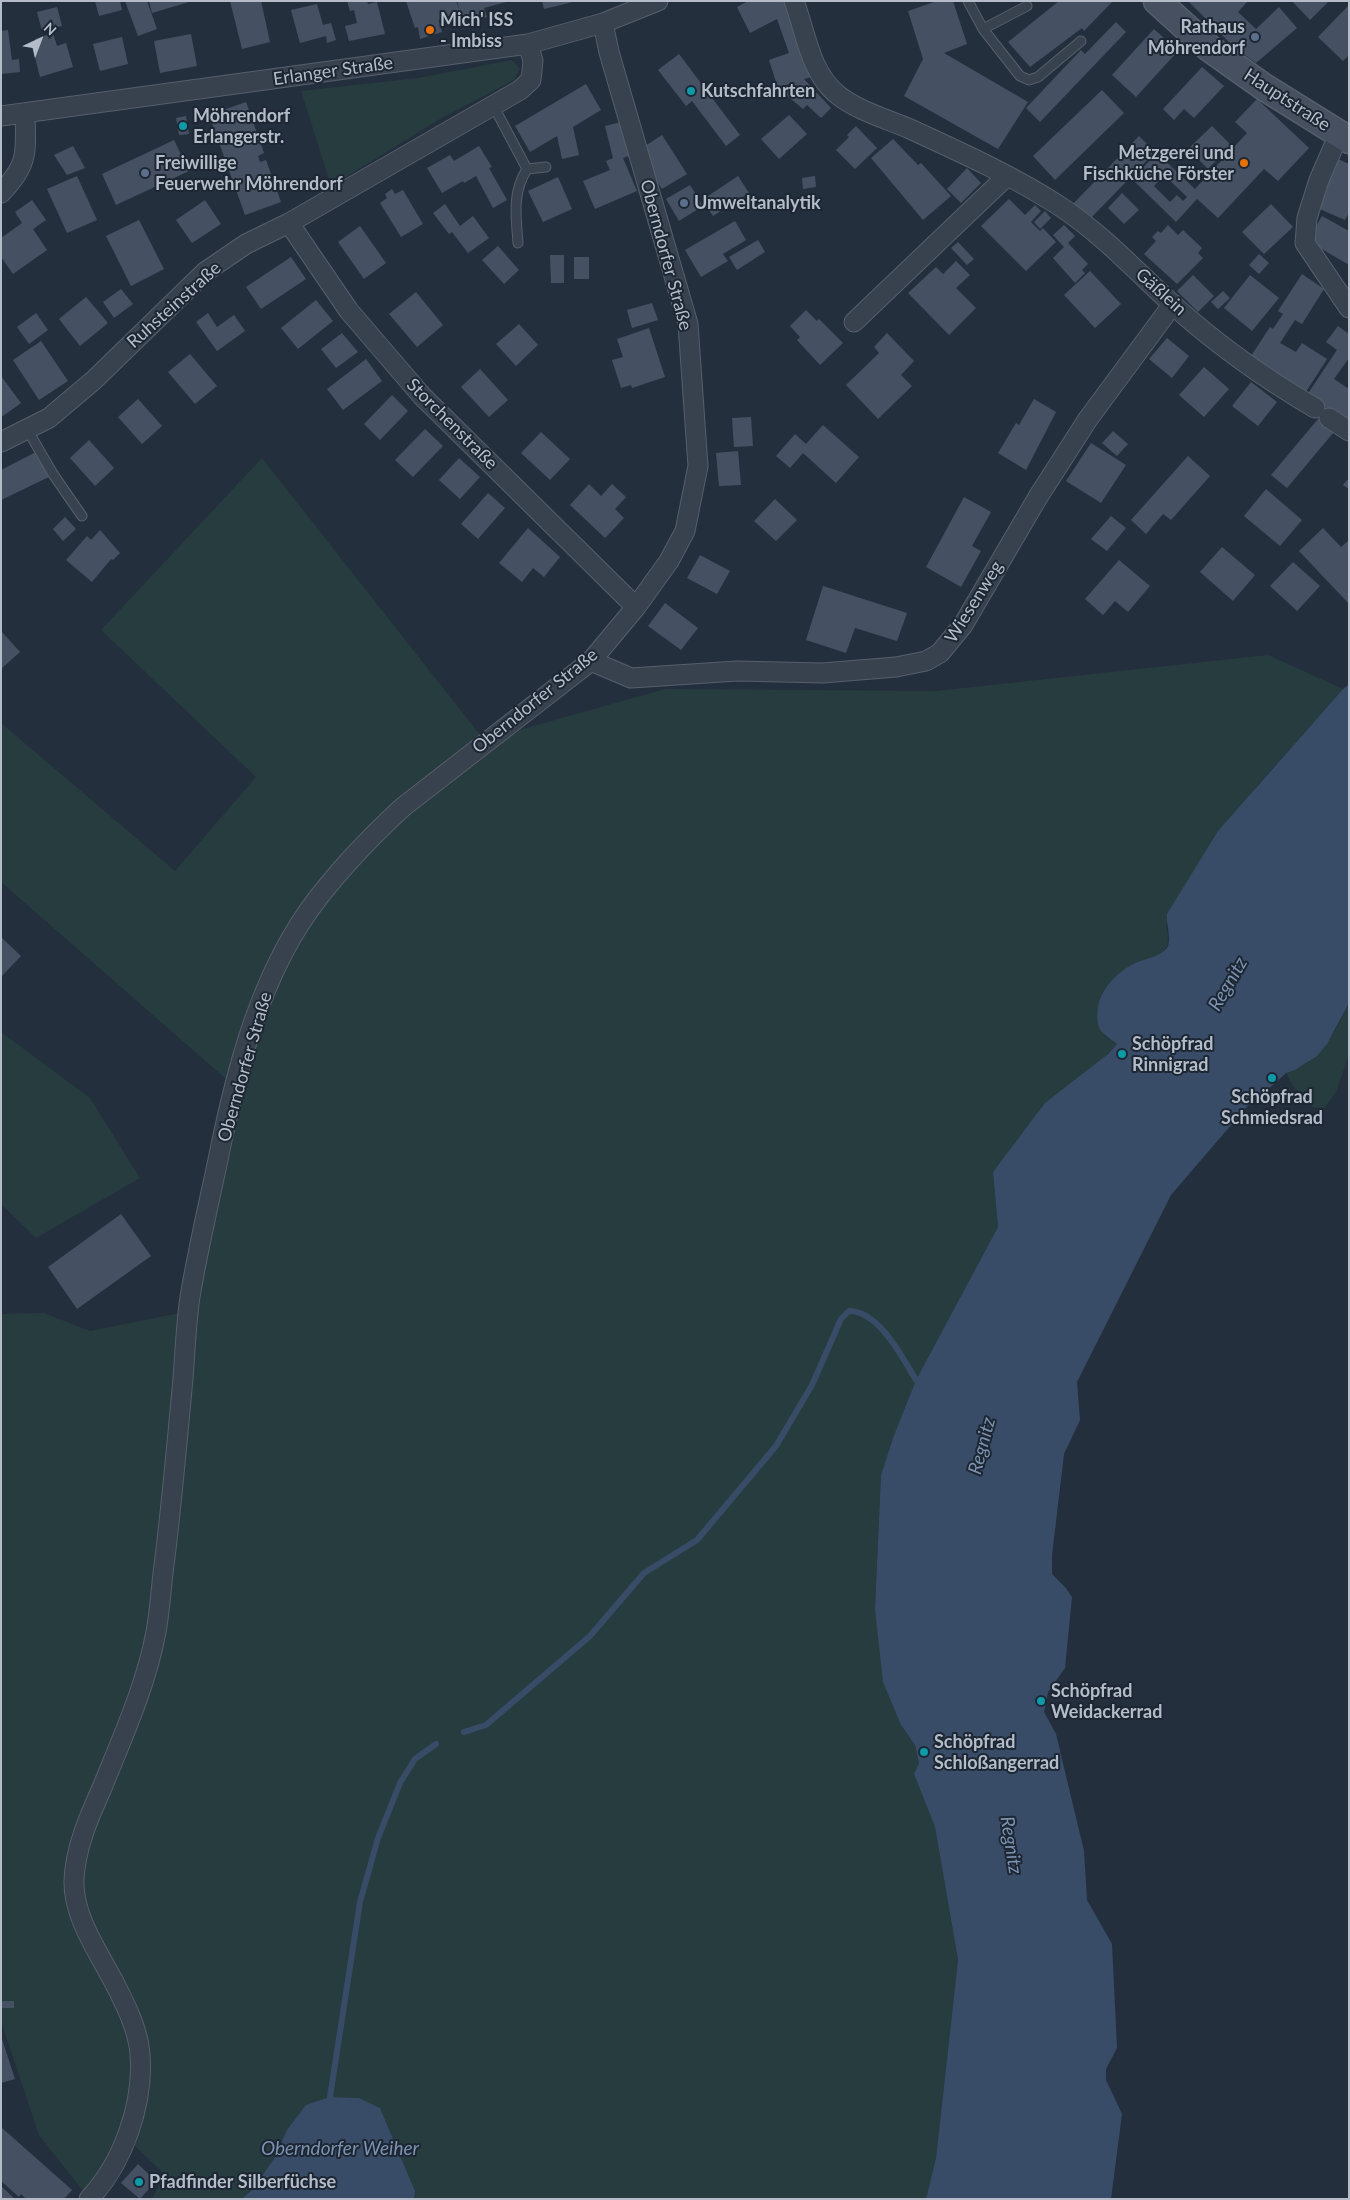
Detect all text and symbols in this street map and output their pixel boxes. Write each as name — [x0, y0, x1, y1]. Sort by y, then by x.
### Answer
place label: Mich' ISS - Imbiss — [440, 9, 513, 52]
north arrow — [15, 15, 65, 65]
place label: Rathaus Möhrendorf — [1148, 16, 1245, 58]
text: N — [41, 19, 60, 39]
marker: Mich' ISS - Imbiss — [424, 24, 436, 36]
marker: Rathaus Möhrendorf — [1249, 31, 1261, 43]
street label: Erlanger Straße — [272, 52, 394, 90]
street label: Hauptstraße — [1240, 64, 1334, 136]
place label: Kutschfahrten — [701, 80, 815, 102]
marker: Kutschfahrten — [685, 85, 697, 97]
place label: Möhrendorf Erlangerstr. — [193, 105, 290, 148]
marker: Möhrendorf Erlangerstr. — [177, 120, 189, 132]
place label: Metzgerei und Fischküche Förster — [1083, 142, 1234, 184]
place label: Freiwillige Feuerwehr Möhrendorf — [155, 152, 343, 194]
marker: Metzgerei und Fischküche Förster — [1238, 157, 1250, 169]
marker: Freiwillige Feuerwehr Möhrendorf — [139, 167, 151, 179]
street label: Oberndorfer Straße — [636, 177, 696, 333]
place label: Umweltanalytik — [694, 192, 821, 214]
marker: Umweltanalytik — [678, 197, 690, 209]
street label: Ruhsteinstraße — [123, 257, 225, 353]
street label: Gäßlein — [1131, 264, 1191, 320]
street label: Storchenstraße — [402, 374, 502, 474]
street label: Wiesenweg — [940, 557, 1008, 647]
street label: Oberndorfer Straße — [468, 644, 602, 758]
water label: Regnitz — [1204, 953, 1252, 1015]
street label: Oberndorfer Straße — [213, 990, 277, 1144]
place label: Schöpfrad Rinnigrad — [1132, 1033, 1213, 1076]
marker: Schöpfrad Rinnigrad — [1116, 1048, 1128, 1060]
marker: Schöpfrad Schmiedsrad — [1266, 1072, 1278, 1084]
place label: Schöpfrad Schmiedsrad — [1221, 1086, 1323, 1128]
water label: Regnitz — [963, 1415, 1001, 1477]
place label: Schöpfrad Weidackerrad — [1051, 1680, 1162, 1722]
marker: Schöpfrad Weidackerrad — [1035, 1695, 1047, 1707]
place label: Schöpfrad Schloßangerrad — [934, 1731, 1059, 1774]
marker: Schöpfrad Schloßangerrad — [918, 1746, 930, 1758]
water label: Regnitz — [995, 1815, 1027, 1875]
water label: Oberndorfer Weiher — [261, 2138, 419, 2160]
place label: Pfadfinder Silberfüchse — [149, 2171, 336, 2193]
marker: Pfadfinder Silberfüchse — [133, 2176, 145, 2188]

